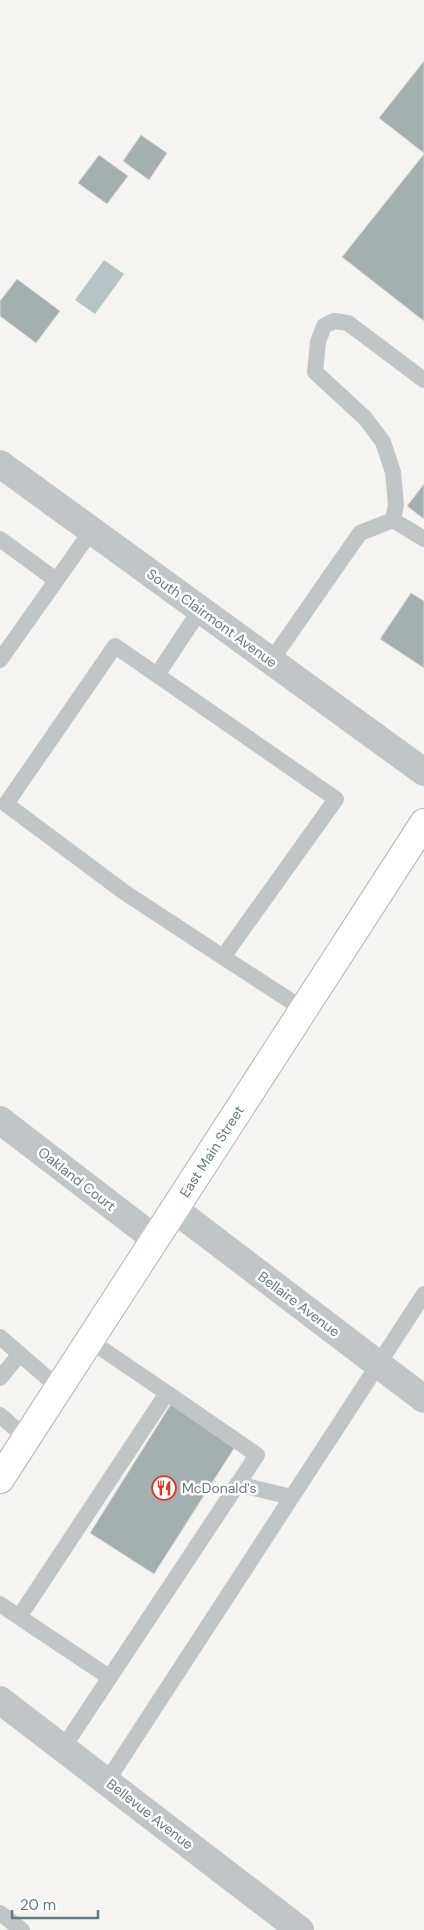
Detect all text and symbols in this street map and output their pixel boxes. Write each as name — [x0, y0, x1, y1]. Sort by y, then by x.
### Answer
street label: South Clairmont Avenue — [143, 565, 281, 671]
street label: East Main Street — [175, 1102, 248, 1201]
street label: Oakland Court — [34, 1143, 120, 1215]
street label: Bellaire Avenue — [255, 1267, 343, 1341]
restaurant icon: McDonald's — [151, 1475, 177, 1501]
place label: McDonald's — [182, 1479, 257, 1497]
street label: Bellevue Avenue — [103, 1775, 197, 1853]
scale bar — [12, 1888, 99, 1920]
text: 20 m — [20, 1895, 56, 1915]

